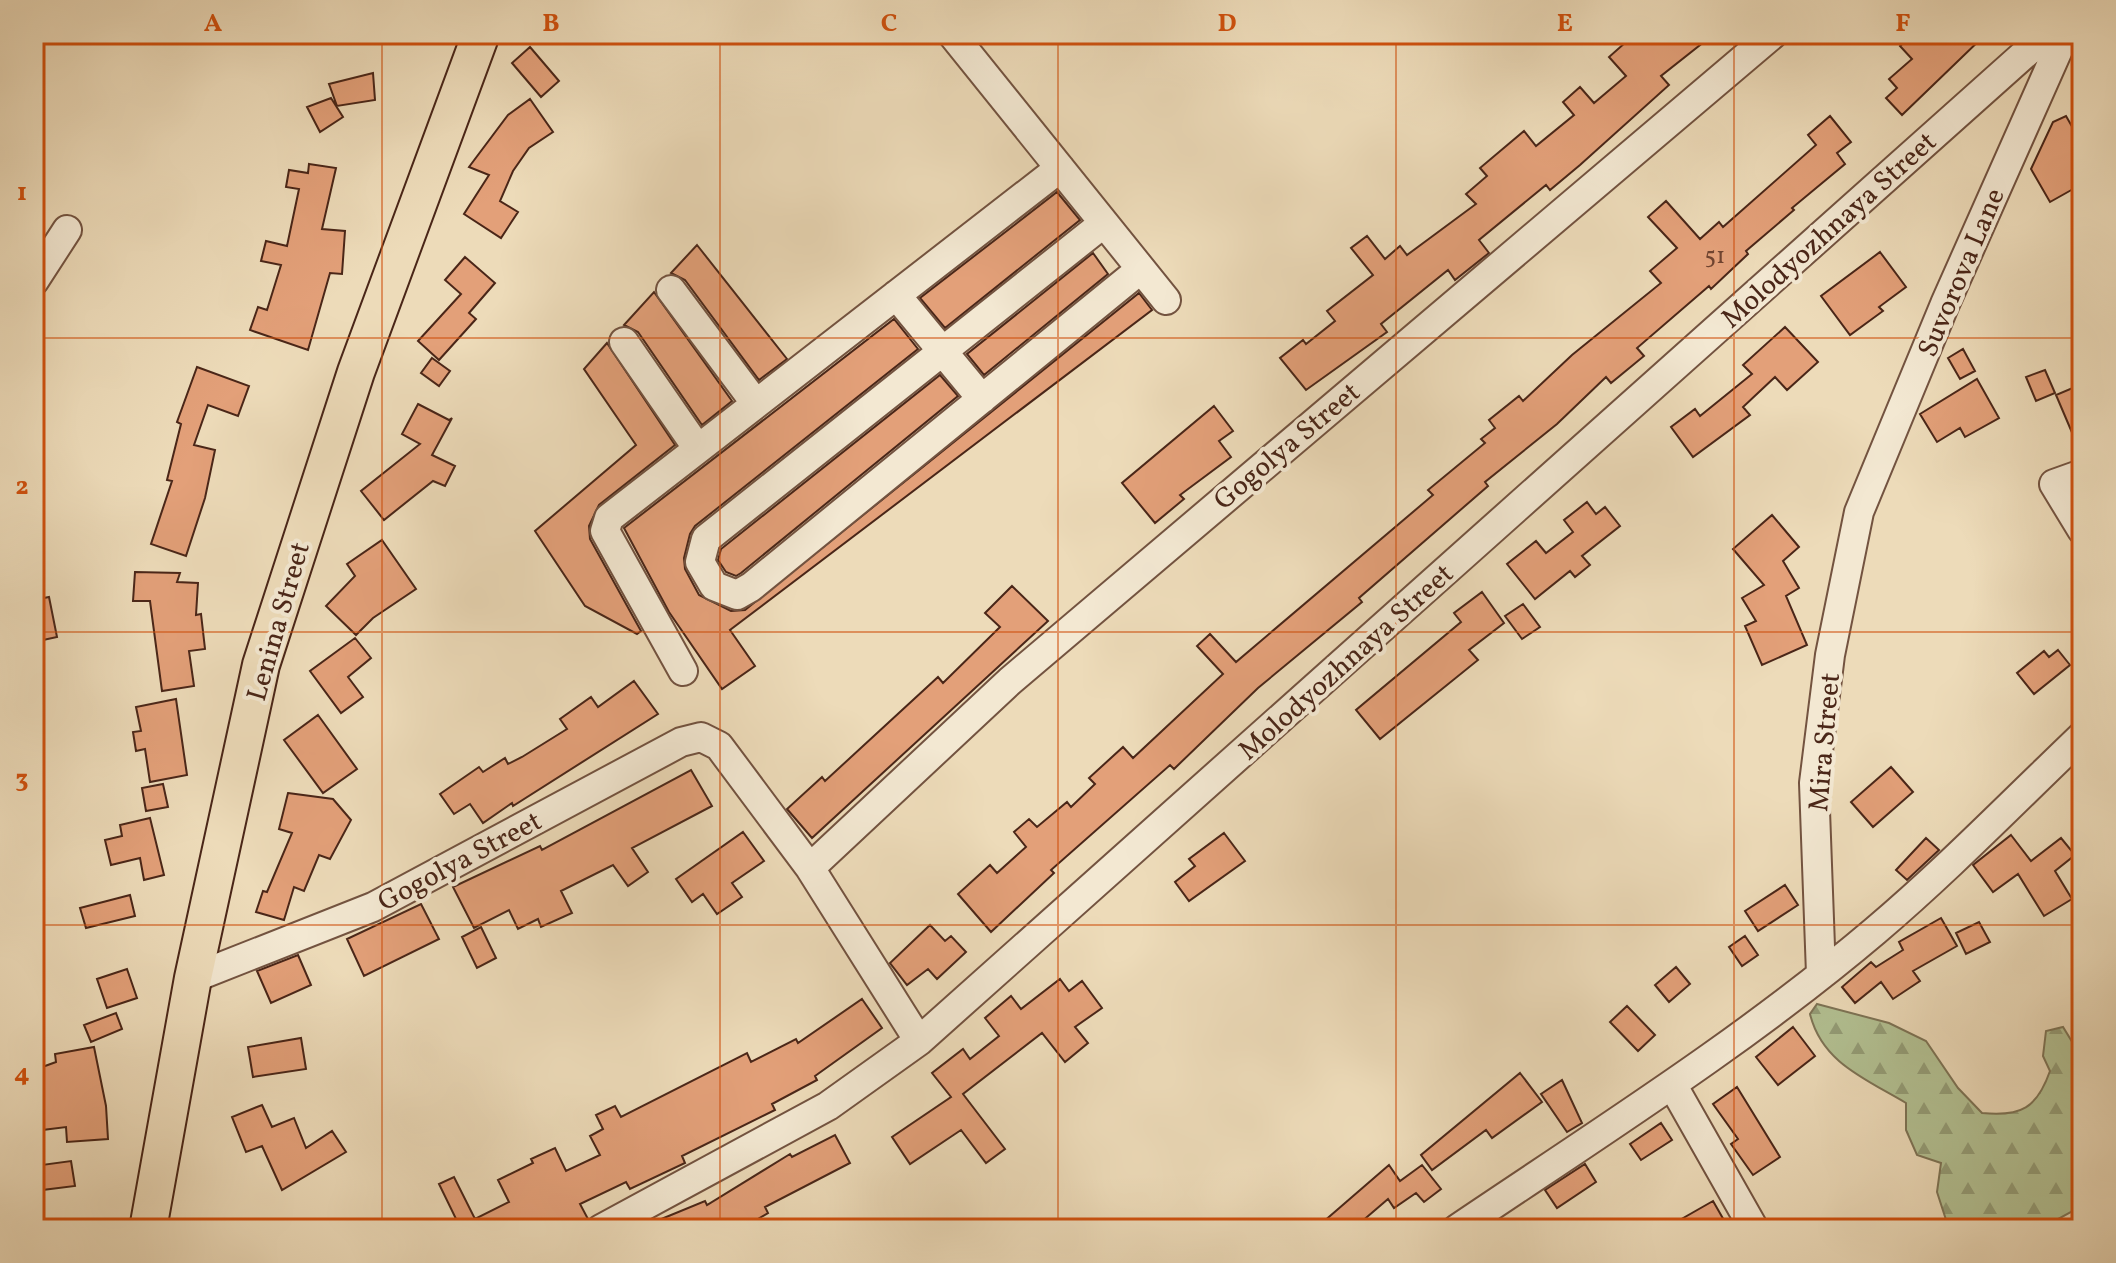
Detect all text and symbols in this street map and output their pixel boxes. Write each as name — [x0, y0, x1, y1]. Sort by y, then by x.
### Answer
text: A — [204, 6, 223, 42]
text: B — [542, 6, 560, 42]
text: C — [881, 6, 897, 42]
text: D — [1217, 6, 1237, 42]
text: E — [1557, 6, 1573, 42]
text: F — [1895, 6, 1911, 42]
street label: Molodyozhnaya Street — [1713, 123, 1946, 338]
text: 1 — [17, 175, 27, 211]
street label: Suvorova Lane — [1909, 182, 2015, 363]
house number: 51 — [1705, 240, 1725, 274]
street label: Gogolya Street — [1206, 374, 1369, 520]
text: 2 — [15, 469, 29, 505]
street label: Lenina Street — [238, 538, 321, 706]
street label: Molodyozhnaya Street — [1230, 555, 1463, 770]
street label: Mira Street — [1800, 671, 1851, 813]
text: 3 — [15, 762, 29, 798]
street label: Gogolya Street — [371, 803, 549, 922]
text: 4 — [14, 1056, 30, 1092]

